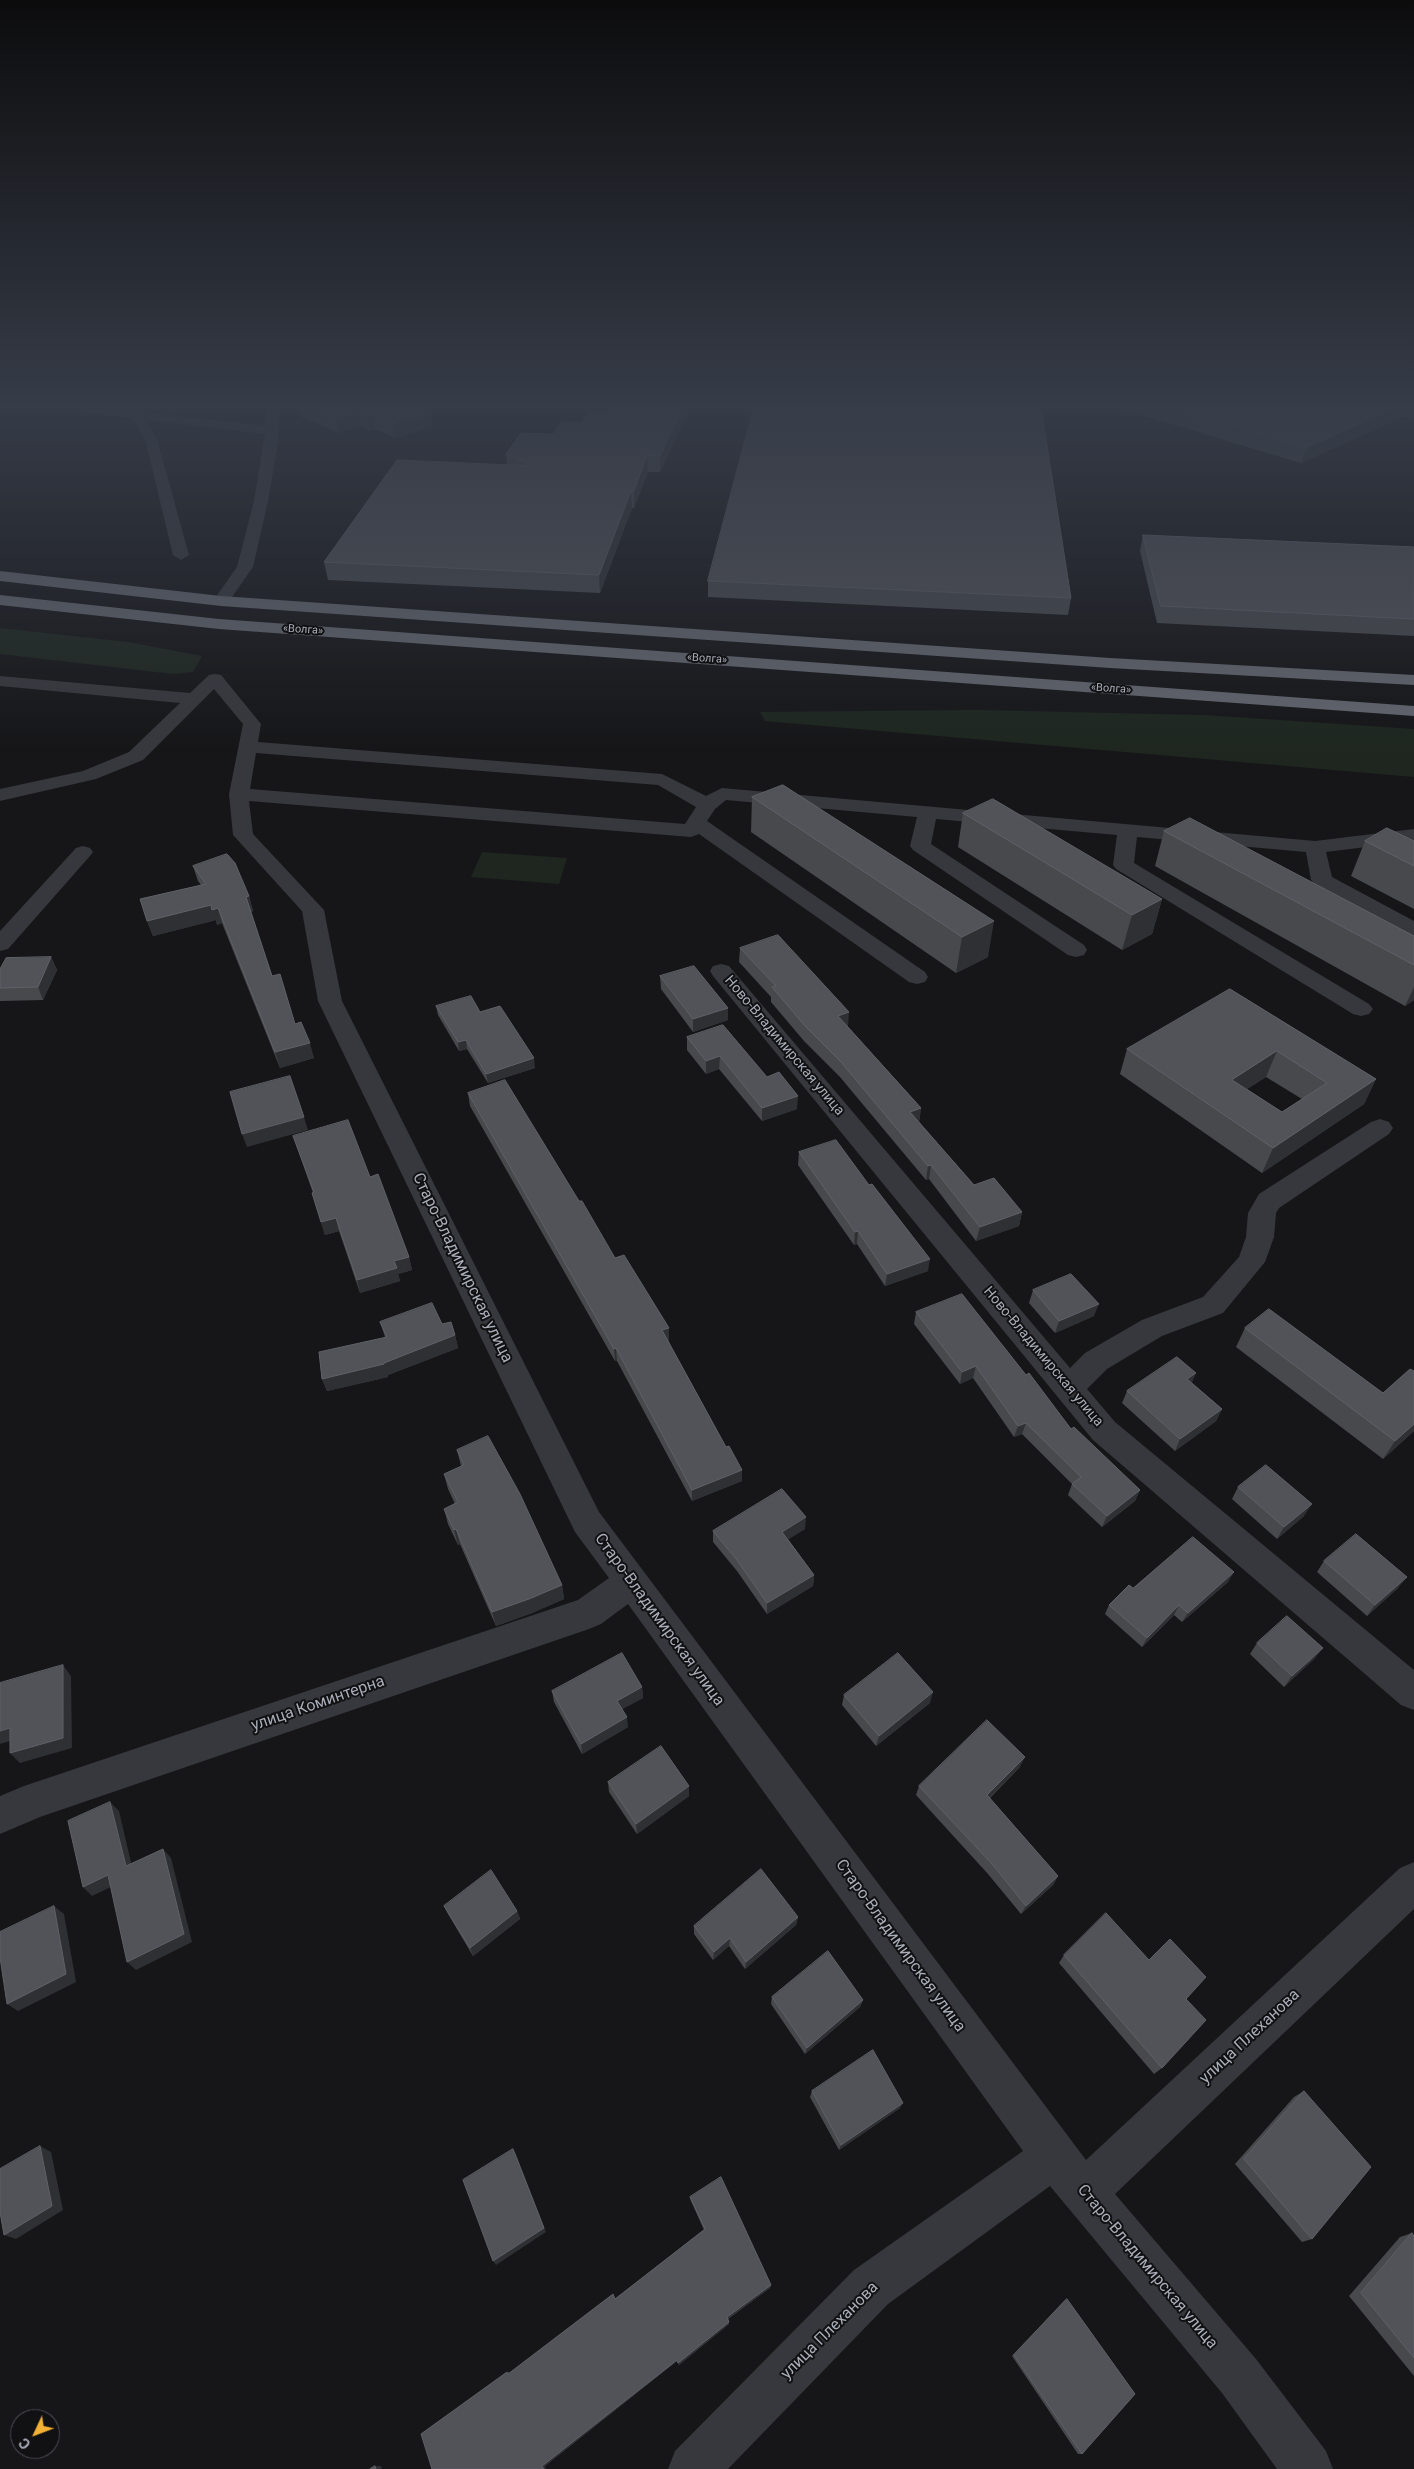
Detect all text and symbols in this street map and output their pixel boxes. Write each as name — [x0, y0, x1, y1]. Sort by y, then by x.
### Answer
street label: «Волга» — [282, 622, 324, 638]
street label: «Волга» — [686, 651, 728, 667]
street label: «Волга» — [1090, 681, 1132, 697]
street label: Ново-Владимирская улица — [721, 973, 847, 1119]
street label: Старо-Владимирская улица — [408, 1170, 516, 1366]
street label: Ново-Владимирская улица — [980, 1284, 1106, 1430]
street label: Старо-Владимирская улица — [590, 1530, 728, 1710]
street label: улица Коминтерна — [249, 1672, 387, 1736]
street label: Старо-Владимирская улица — [831, 1856, 969, 2036]
street label: улица Плеханова — [1196, 1986, 1304, 2088]
street label: Старо-Владимирская улица — [1073, 2181, 1221, 2353]
street label: улица Плеханова — [777, 2278, 883, 2384]
north arrow — [10, 2409, 60, 2459]
text: С — [16, 2435, 34, 2452]

